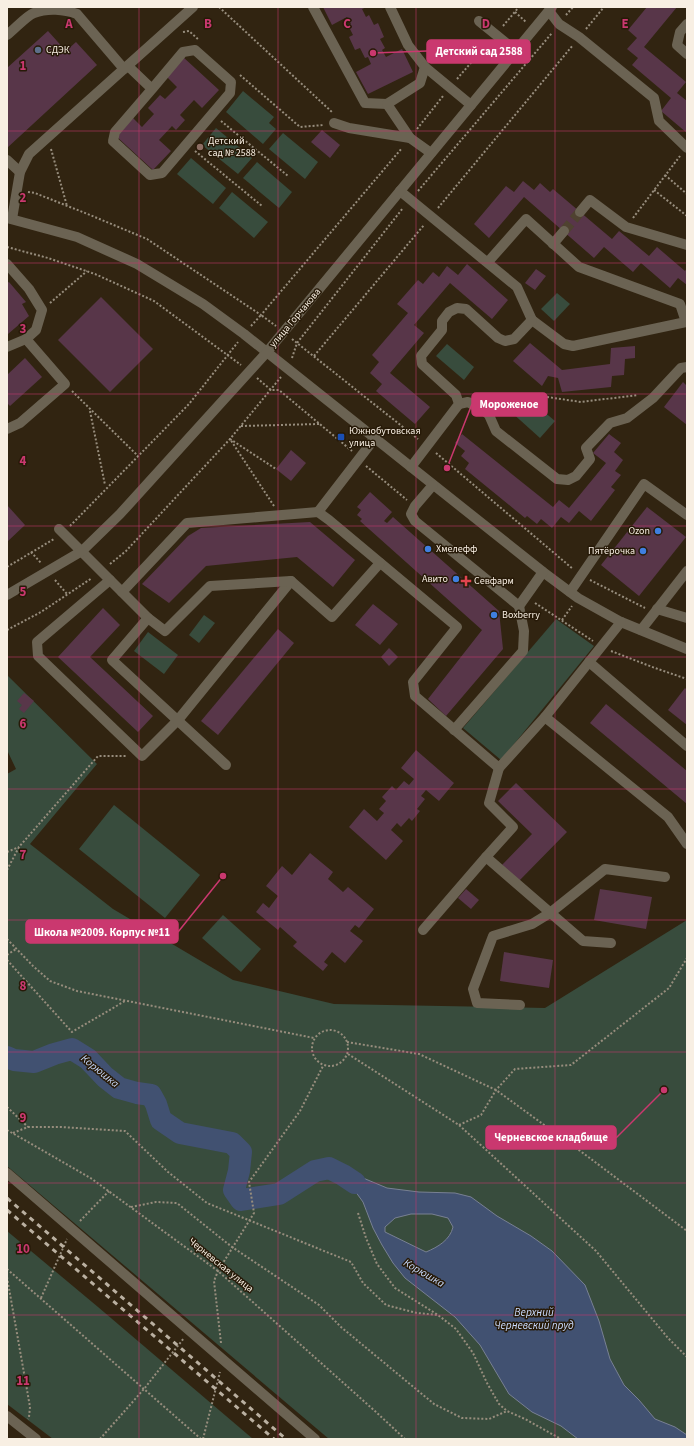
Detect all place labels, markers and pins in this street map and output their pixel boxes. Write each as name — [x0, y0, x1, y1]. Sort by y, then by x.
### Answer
callout: Детский сад 2588 — [427, 40, 530, 63]
place label: СДЭК — [46, 43, 70, 57]
marker: СДЭК — [33, 45, 43, 55]
place label: Детский сад № 2588 — [208, 134, 256, 160]
marker: Детский сад № 2588 — [195, 142, 205, 152]
callout: Мороженое — [472, 393, 547, 416]
place label: Южнобутовская улица — [349, 424, 421, 450]
marker: Южнобутовская улица — [336, 432, 346, 442]
place label: Ozon — [628, 524, 650, 538]
marker: Ozon — [653, 526, 663, 536]
place label: Хмелефф — [436, 542, 477, 556]
marker: Хмелефф — [423, 544, 433, 554]
place label: Пятёрочка — [588, 544, 635, 558]
marker: Пятёрочка — [638, 546, 648, 556]
place label: Авито — [422, 572, 448, 586]
marker: Авито — [451, 574, 461, 584]
place label: Севфарм — [474, 574, 514, 588]
marker: Севфарм — [461, 576, 471, 586]
place label: Boxberry — [502, 608, 540, 622]
marker: Boxberry — [489, 610, 499, 620]
callout: Школа №2009. Корпус №11 — [26, 920, 178, 943]
callout: Черневское кладбище — [486, 1126, 616, 1149]

